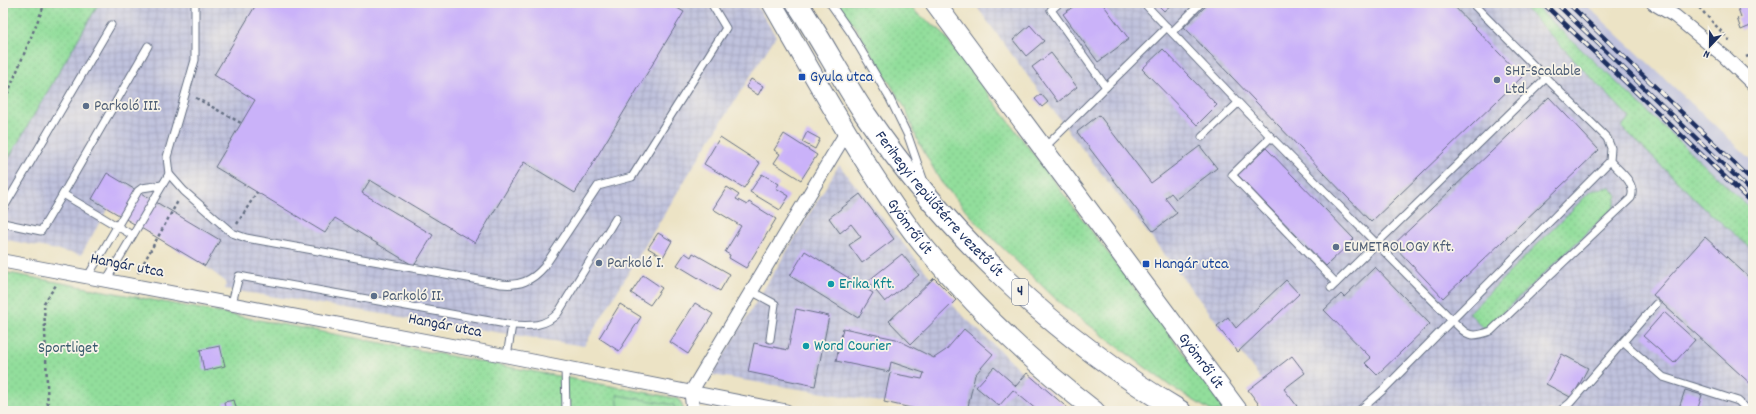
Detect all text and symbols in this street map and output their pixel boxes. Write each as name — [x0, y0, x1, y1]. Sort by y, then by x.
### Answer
north arrow — [1690, 26, 1730, 66]
text: N — [1701, 45, 1713, 62]
place label: SHI-Scalable Ltd. — [1505, 60, 1581, 101]
place label: Gyula utca — [810, 66, 874, 89]
marker: Gyula utca — [797, 72, 807, 82]
marker: SHI-Scalable Ltd. — [1492, 75, 1502, 85]
place label: Parkoló III. — [94, 95, 161, 118]
marker: Parkoló III. — [81, 101, 91, 111]
street label: Ferihegyi repülőtérre vezető út — [869, 126, 1009, 283]
street label: Gyömrői út — [881, 194, 938, 260]
place label: EUMETROLOGY Kft. — [1344, 236, 1454, 259]
marker: EUMETROLOGY Kft. — [1331, 242, 1341, 252]
street label: Hangár utca — [88, 248, 166, 284]
place label: Parkoló I. — [607, 252, 664, 275]
place label: Hangár utca — [1154, 253, 1229, 276]
marker: Parkoló I. — [594, 258, 604, 268]
marker: Hangár utca — [1141, 259, 1151, 269]
place label: Erika Kft. — [839, 273, 894, 296]
marker: Erika Kft. — [826, 279, 836, 289]
road number: 4 — [1012, 279, 1028, 305]
place label: Parkoló II. — [382, 285, 444, 308]
marker: Parkoló II. — [369, 291, 379, 301]
street label: Hangár utca — [406, 308, 484, 344]
street label: Gyömrői út — [1172, 328, 1230, 394]
place label: Word Courier — [814, 335, 891, 358]
park label: Sportliget — [38, 337, 98, 360]
marker: Word Courier — [801, 341, 811, 351]

